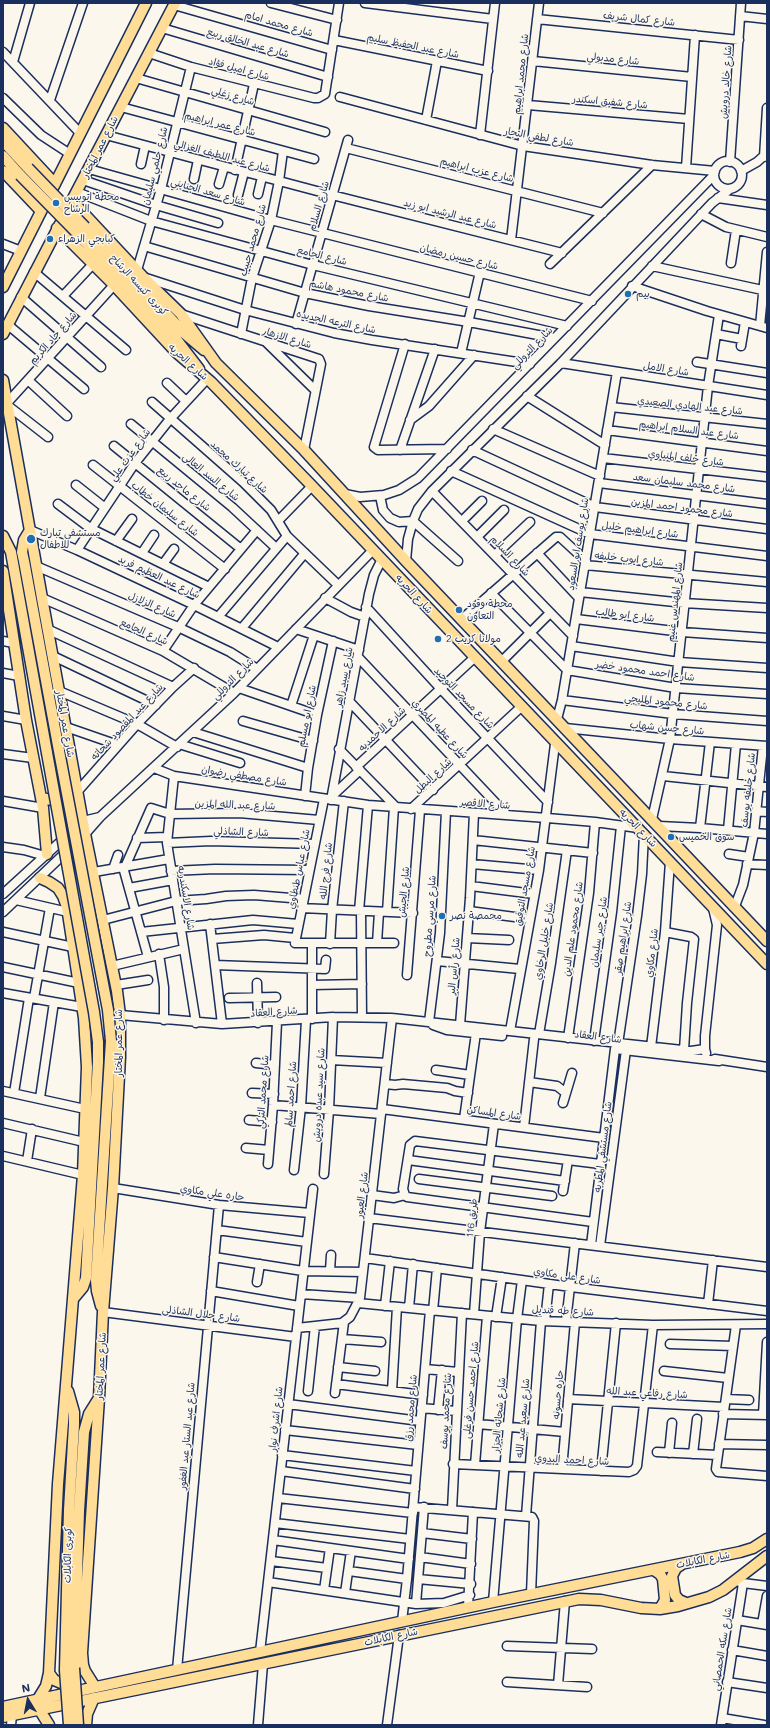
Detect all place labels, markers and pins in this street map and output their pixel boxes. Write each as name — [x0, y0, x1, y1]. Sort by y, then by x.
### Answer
place label: محطة اتوبيس الرشاح — [64, 191, 119, 214]
marker: محطة اتوبيس الرشاح — [51, 198, 61, 208]
place label: كبابجي الزهراء — [58, 233, 115, 245]
marker: كبابجي الزهراء — [45, 234, 55, 244]
place label: بيم — [636, 288, 650, 300]
marker: بيم — [623, 289, 633, 299]
place label: مستشفى تبارك للاطفال — [40, 527, 101, 550]
marker: مستشفى تبارك للاطفال — [25, 533, 37, 545]
place label: محطة وقود التعاون — [467, 598, 513, 622]
marker: محطة وقود التعاون — [454, 605, 464, 615]
place label: مولانا كريب 2 — [446, 633, 501, 645]
marker: مولانا كريب 2 — [433, 634, 443, 644]
place label: سوق الخميس — [679, 831, 735, 843]
marker: سوق الخميس — [666, 832, 676, 842]
place label: محمصة نصر — [450, 910, 502, 922]
marker: محمصة نصر — [437, 911, 447, 921]

